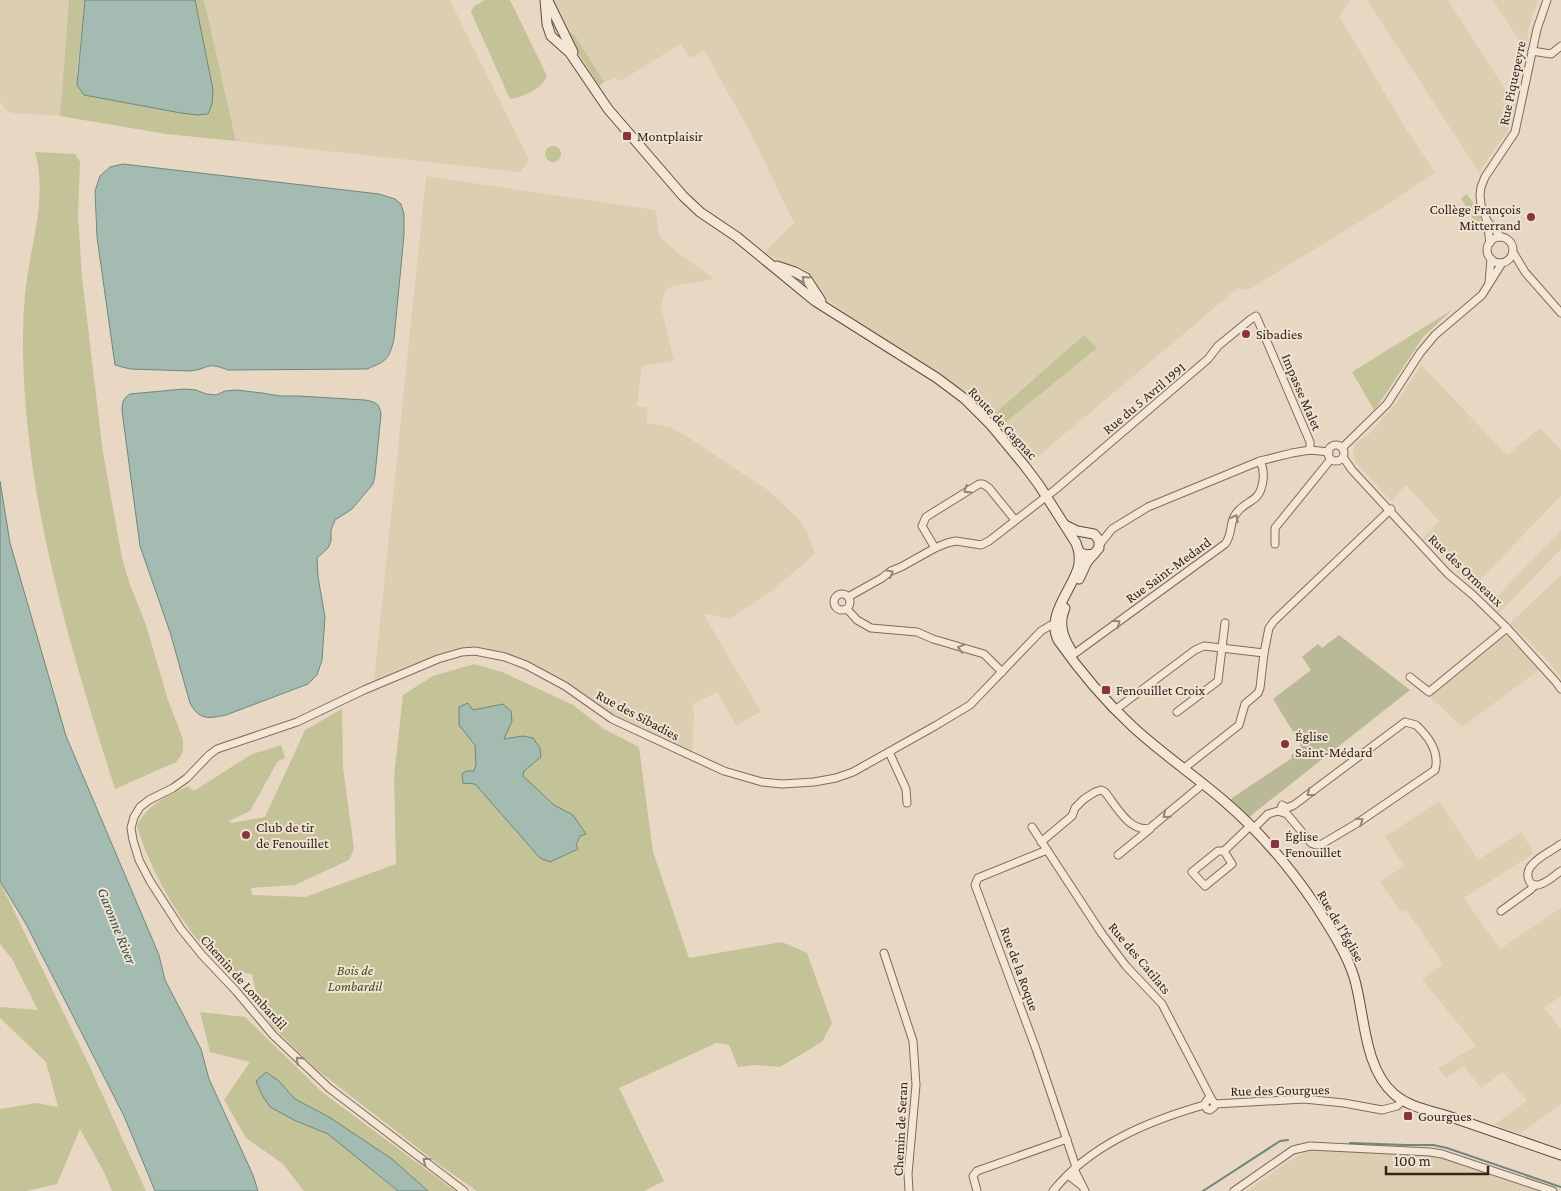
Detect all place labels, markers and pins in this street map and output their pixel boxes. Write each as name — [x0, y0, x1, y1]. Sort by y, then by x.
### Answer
place label: Montplaisir — [637, 128, 703, 144]
marker: Montplaisir — [621, 130, 633, 142]
place label: Collège François Mitterrand — [1430, 201, 1522, 233]
marker: Collège François Mitterrand — [1525, 211, 1537, 223]
place label: Sibadies — [1256, 326, 1303, 342]
marker: Sibadies — [1240, 328, 1252, 340]
place label: Fenouillet Croix — [1116, 682, 1206, 698]
marker: Fenouillet Croix — [1100, 684, 1112, 696]
place label: Église Saint-Médard — [1295, 728, 1373, 760]
marker: Église Saint-Médard — [1279, 738, 1291, 750]
place label: Club de tir de Fenouillet — [256, 819, 329, 851]
place label: Église Fenouillet — [1285, 828, 1342, 860]
marker: Club de tir de Fenouillet — [240, 829, 252, 841]
marker: Église Fenouillet — [1269, 838, 1281, 850]
place label: Gourgues — [1418, 1108, 1472, 1124]
marker: Gourgues — [1402, 1110, 1414, 1122]

